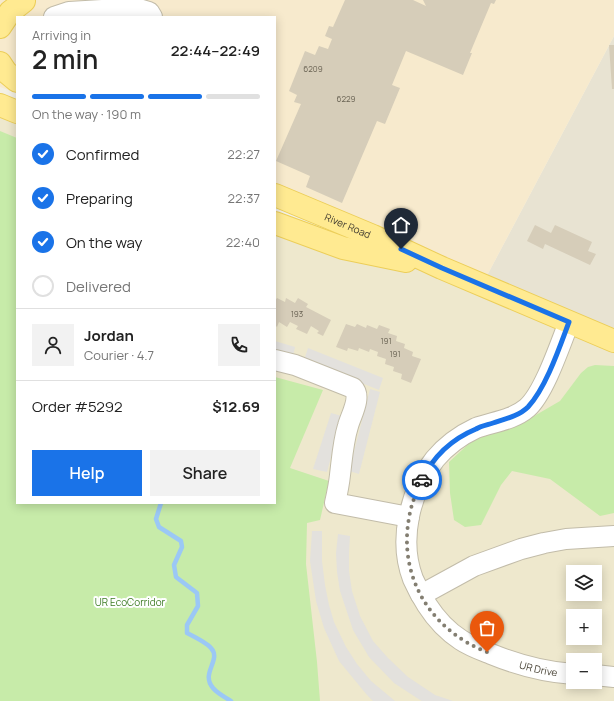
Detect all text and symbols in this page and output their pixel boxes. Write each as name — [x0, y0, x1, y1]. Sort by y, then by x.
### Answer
text: Arriving in — [32, 26, 91, 44]
text: 22:44–22:49 — [171, 40, 260, 61]
text: 2 min — [32, 41, 98, 77]
house number: 6209 — [303, 63, 323, 74]
house number: 6229 — [336, 93, 356, 104]
text: On the way · 190 m — [32, 105, 141, 123]
icon: check — [32, 143, 54, 165]
text: Confirmed — [66, 144, 139, 165]
text: 22:27 — [227, 145, 260, 163]
icon: check — [32, 187, 54, 209]
text: Preparing — [66, 188, 133, 209]
text: 22:37 — [228, 189, 260, 207]
pin — [384, 208, 418, 249]
street label: River Road — [323, 210, 373, 241]
icon: home — [390, 214, 412, 236]
icon: check — [32, 231, 54, 253]
text: On the way — [66, 232, 142, 253]
text: 22:40 — [226, 233, 260, 251]
text: Delivered — [66, 276, 131, 297]
house number: 193 — [291, 308, 303, 319]
button: person — [32, 324, 74, 366]
button: phone — [218, 324, 260, 366]
text: Jordan — [84, 325, 134, 346]
house number: 191 — [380, 335, 392, 346]
text: Courier · 4.7 — [84, 346, 154, 364]
house number: 191 — [389, 348, 401, 359]
text: Order #5292 — [32, 396, 123, 417]
text: $12.69 — [212, 396, 260, 417]
button: Help — [32, 450, 142, 496]
button: Share — [150, 450, 260, 496]
courier — [402, 460, 442, 500]
icon: car — [411, 469, 433, 491]
map controls — [566, 565, 602, 689]
button: layers — [566, 565, 602, 601]
park label: UR EcoCorridor — [95, 595, 166, 609]
button: + — [566, 609, 602, 645]
pin — [470, 611, 504, 652]
icon: bag — [476, 617, 498, 639]
button: − — [566, 653, 602, 689]
street label: UR Drive — [518, 657, 559, 679]

